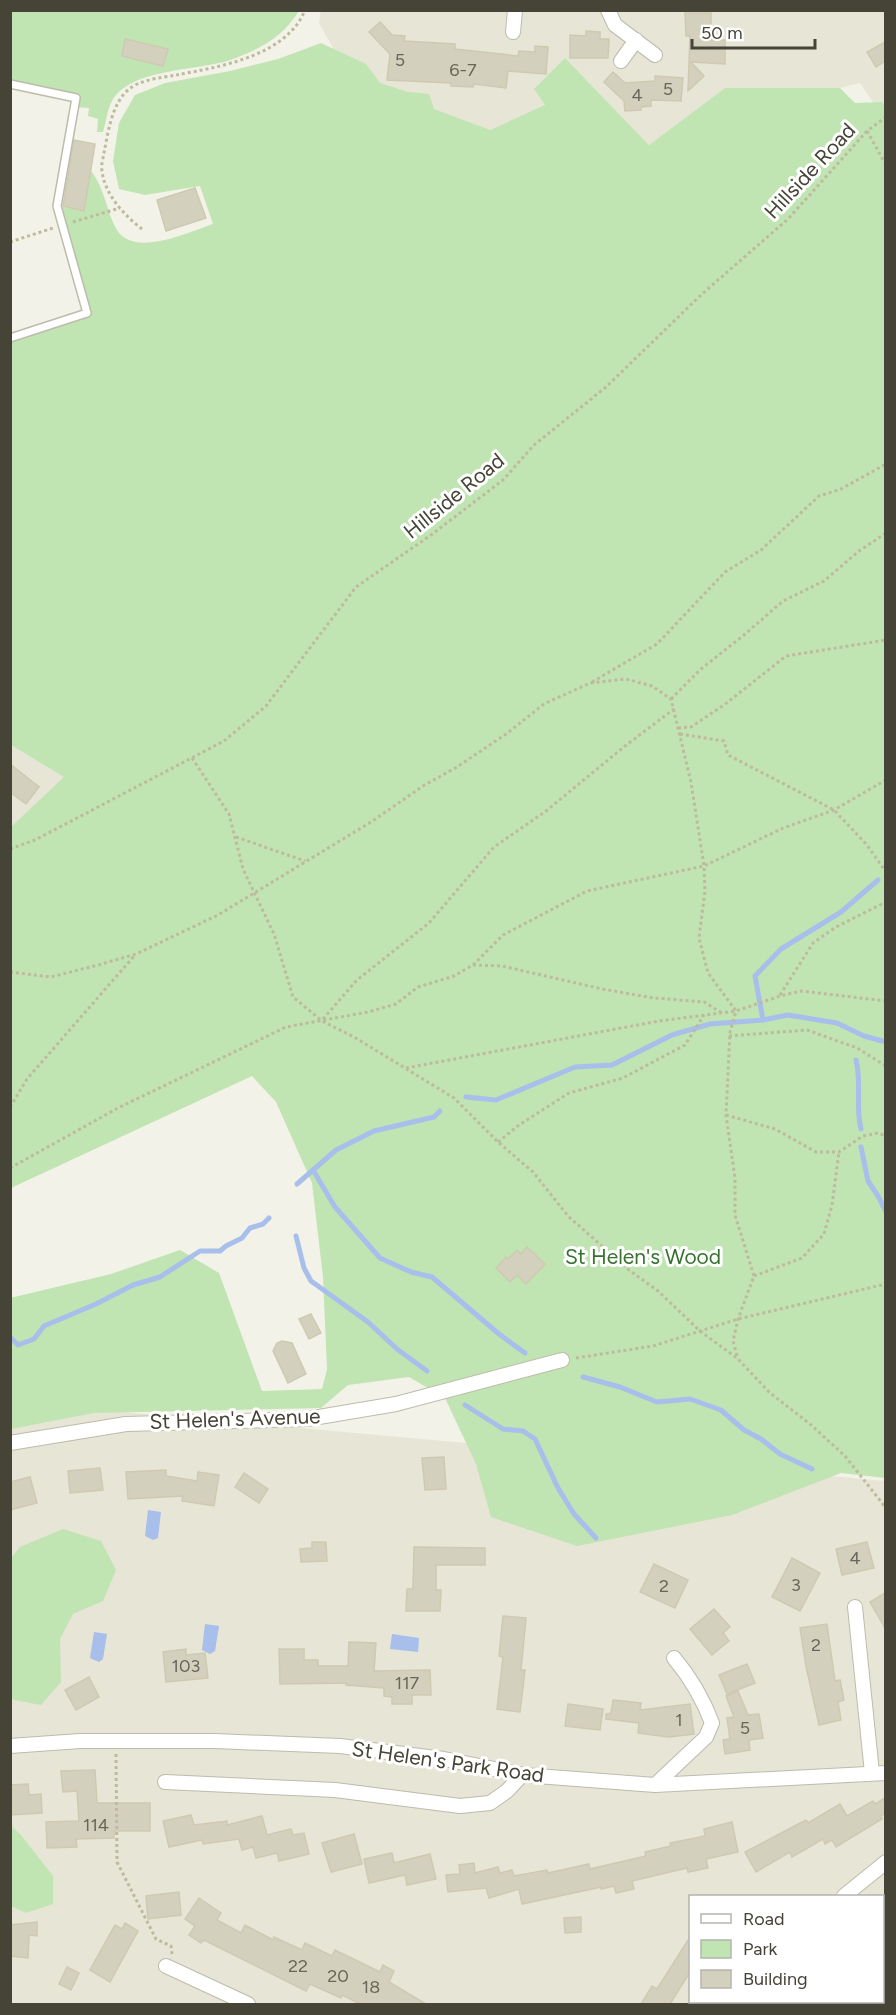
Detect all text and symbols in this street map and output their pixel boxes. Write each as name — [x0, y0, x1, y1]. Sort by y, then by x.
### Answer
scale bar — [692, 12, 815, 50]
text: 50 m — [701, 22, 743, 44]
house number: 5 — [395, 49, 405, 71]
house number: 6-7 — [449, 59, 477, 81]
house number: 5 — [663, 78, 673, 100]
house number: 4 — [631, 84, 643, 106]
street label: Hillside Road — [759, 118, 860, 224]
street label: Hillside Road — [398, 448, 509, 544]
park label: St Helen's Wood — [565, 1244, 721, 1269]
street label: St Helen's Avenue — [149, 1403, 321, 1434]
house number: 4 — [849, 1547, 861, 1569]
house number: 3 — [791, 1574, 801, 1596]
house number: 2 — [659, 1575, 669, 1597]
house number: 2 — [811, 1634, 821, 1656]
house number: 103 — [172, 1655, 200, 1677]
house number: 117 — [395, 1672, 420, 1694]
house number: 1 — [675, 1709, 683, 1731]
house number: 5 — [740, 1717, 750, 1739]
street label: St Helen's Park Road — [350, 1736, 546, 1787]
house number: 114 — [83, 1814, 109, 1836]
legend — [689, 1895, 884, 2003]
text: Road — [743, 1908, 784, 1930]
text: Park — [743, 1938, 778, 1960]
house number: 22 — [288, 1955, 308, 1977]
house number: 20 — [327, 1965, 349, 1987]
text: Building — [743, 1968, 808, 1990]
house number: 18 — [362, 1976, 380, 1998]

